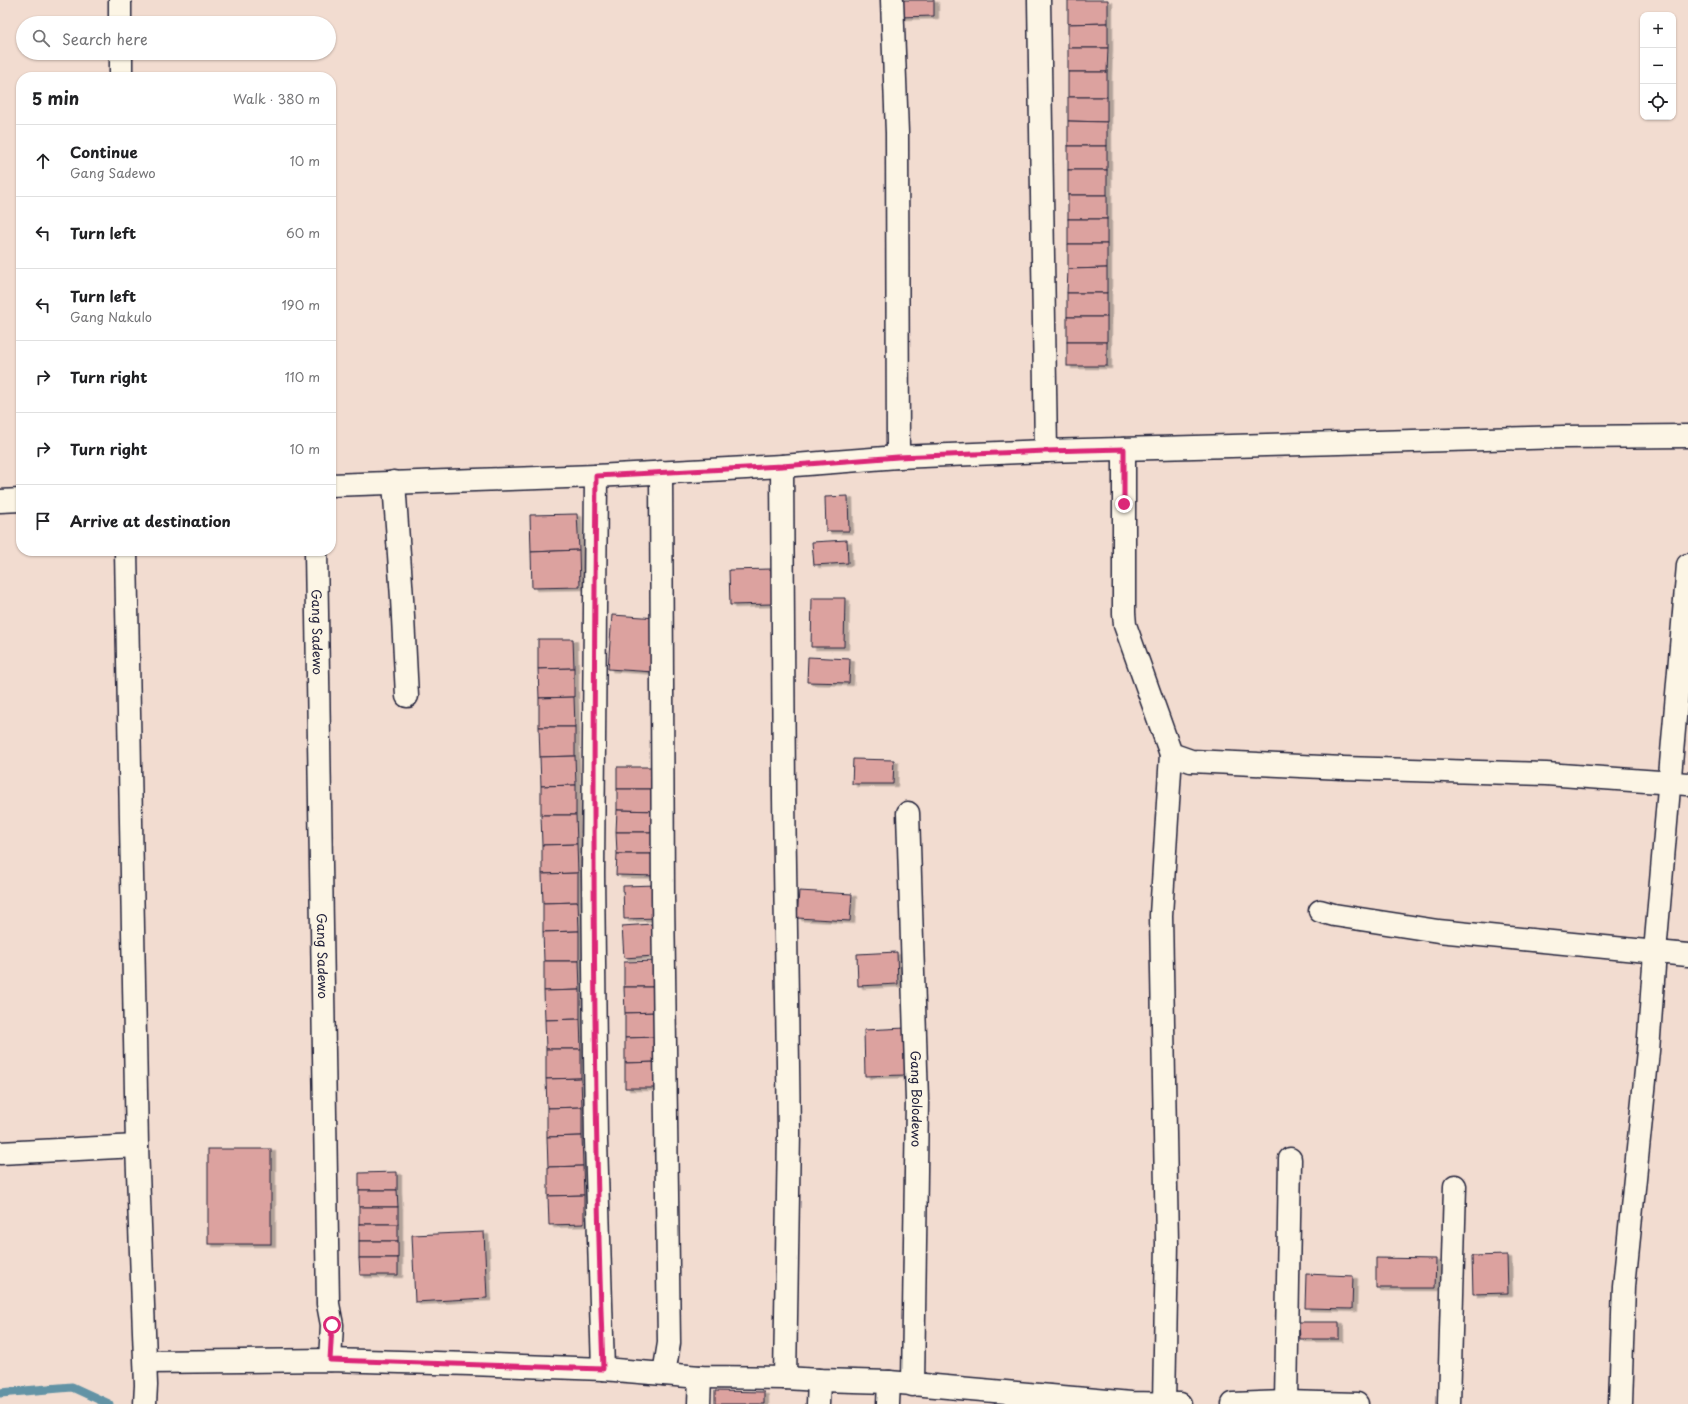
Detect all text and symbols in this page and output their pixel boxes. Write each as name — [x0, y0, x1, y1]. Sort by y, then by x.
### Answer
map controls — [1640, 12, 1676, 120]
button: + — [1640, 12, 1676, 48]
search box — [16, 16, 336, 60]
icon: search — [30, 27, 52, 49]
text: Search here — [62, 27, 148, 50]
button: − — [1640, 48, 1676, 84]
button: locate — [1640, 84, 1676, 120]
text: 5 min — [32, 85, 79, 111]
text: Walk · 380 m — [233, 89, 320, 108]
text: Continue — [70, 140, 138, 163]
icon: ahead — [32, 150, 54, 172]
text: 10 m — [290, 151, 320, 170]
text: Gang Sadewo — [70, 163, 156, 182]
text: Turn left — [70, 221, 136, 244]
icon: left — [32, 222, 54, 244]
text: 60 m — [286, 223, 320, 242]
text: Turn left — [70, 284, 136, 307]
icon: left — [32, 294, 54, 316]
text: 190 m — [281, 295, 320, 314]
text: Gang Nakulo — [70, 307, 152, 326]
text: Turn right — [70, 365, 147, 388]
icon: right — [32, 366, 54, 388]
text: 110 m — [285, 367, 320, 386]
text: Turn right — [70, 437, 147, 460]
icon: right — [32, 438, 54, 460]
text: 10 m — [290, 439, 320, 458]
route end — [1115, 495, 1133, 513]
text: Arrive at destination — [70, 509, 231, 532]
icon: arrive — [32, 510, 54, 532]
street label: Gang Sadewo — [308, 589, 328, 675]
street label: Gang Sadewo — [313, 913, 333, 999]
street label: Gang Bolodewo — [906, 1050, 927, 1147]
route start — [323, 1316, 341, 1334]

